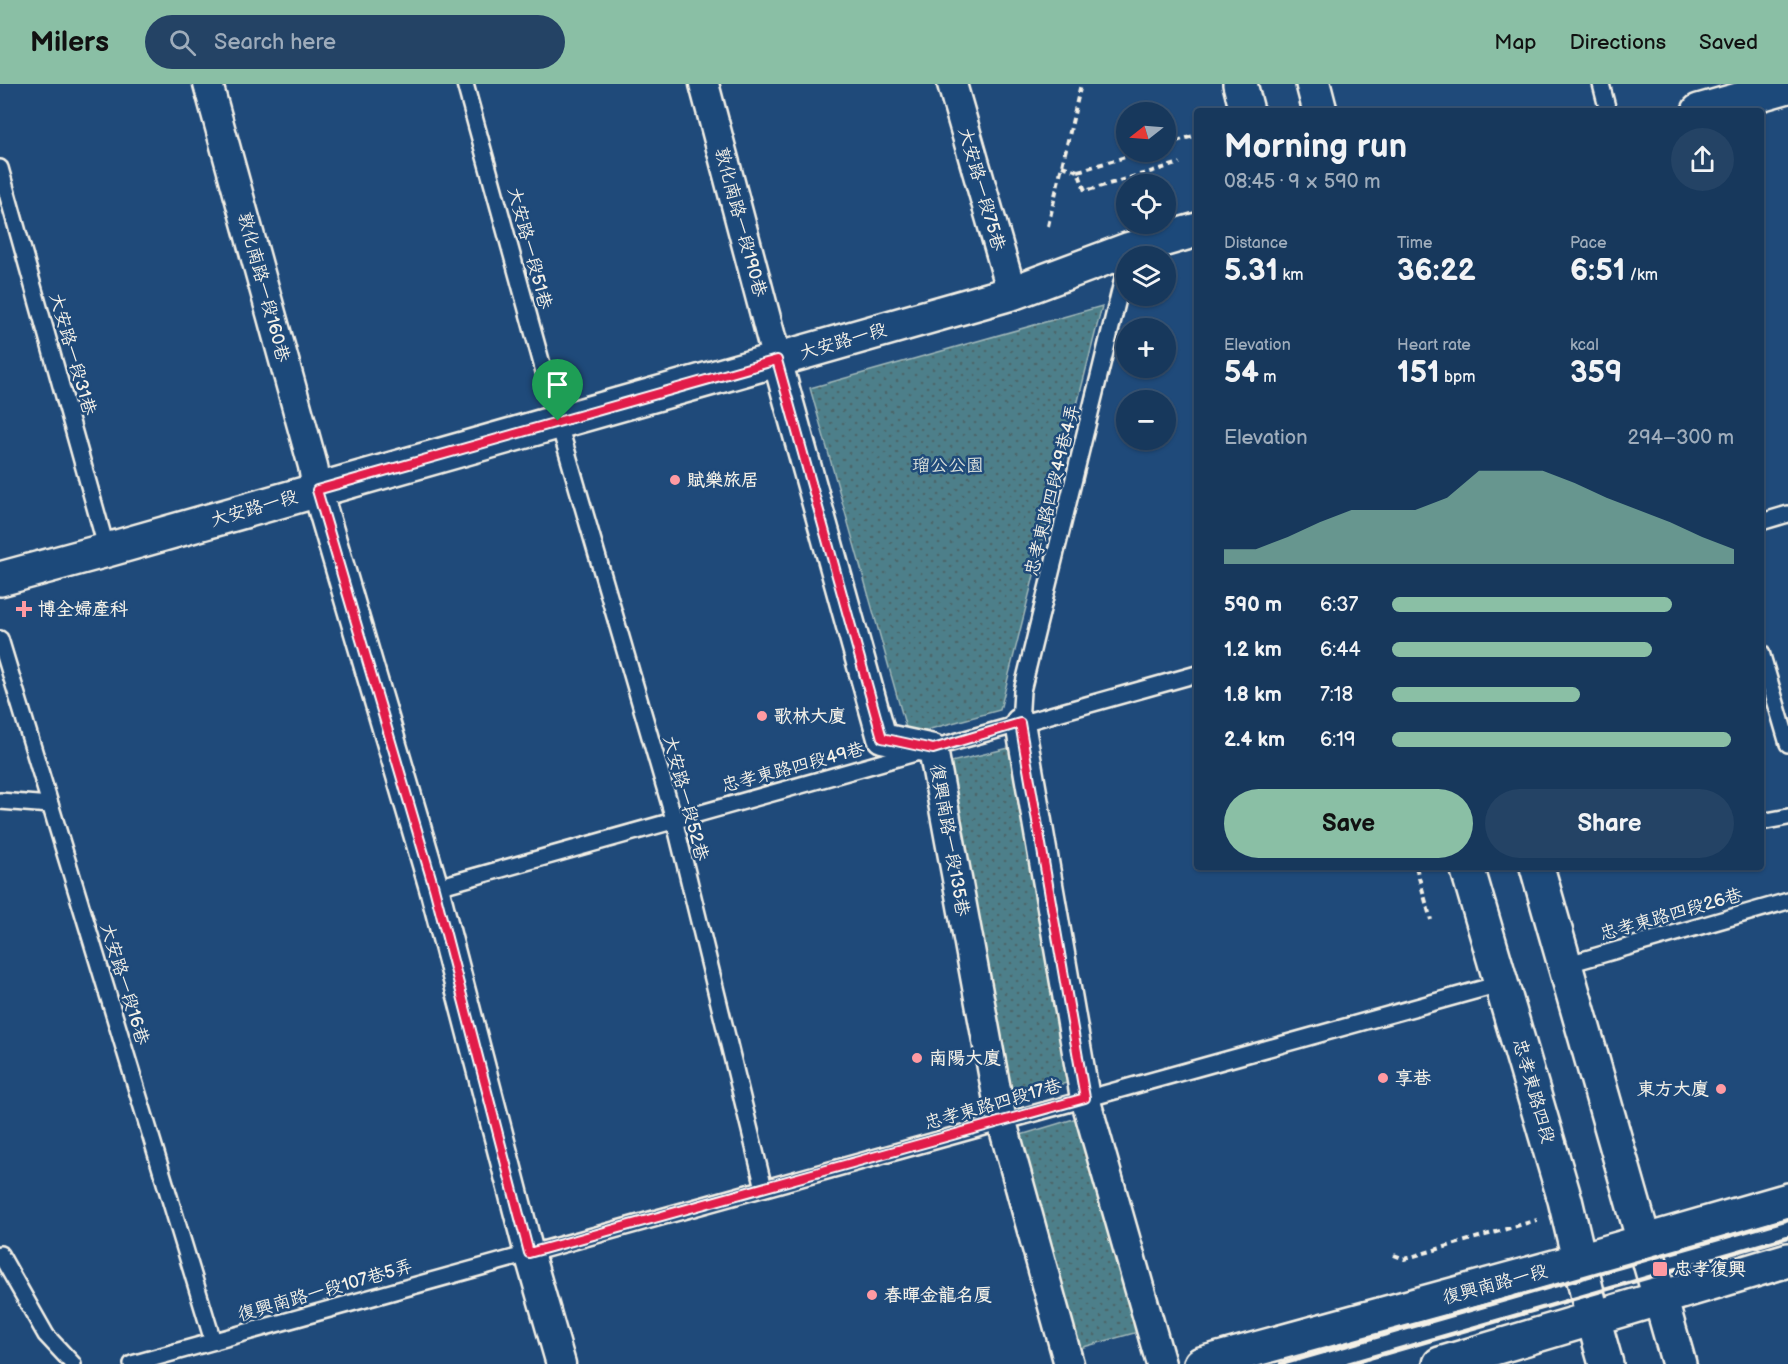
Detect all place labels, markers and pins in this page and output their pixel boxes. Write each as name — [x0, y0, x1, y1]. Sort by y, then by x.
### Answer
pin — [532, 359, 583, 421]
place label: 賦樂旅居 — [687, 470, 759, 491]
marker: 賦樂旅居 — [668, 473, 682, 487]
place label: 博全婦產科 — [38, 599, 128, 620]
marker: 博全婦產科 — [15, 600, 33, 618]
place label: 歌林大廈 — [774, 706, 846, 727]
marker: 歌林大廈 — [755, 709, 769, 723]
place label: 南陽大廈 — [929, 1048, 1001, 1069]
marker: 南陽大廈 — [910, 1051, 924, 1065]
place label: 享巷 — [1395, 1068, 1432, 1089]
marker: 享巷 — [1376, 1071, 1390, 1085]
place label: 東方大廈 — [1637, 1079, 1709, 1100]
marker: 東方大廈 — [1714, 1082, 1728, 1096]
place label: 忠孝復興 — [1674, 1259, 1746, 1280]
marker: 忠孝復興 — [1651, 1260, 1669, 1278]
place label: 春暉金龍名厦 — [884, 1285, 992, 1306]
marker: 春暉金龍名厦 — [865, 1288, 879, 1302]

